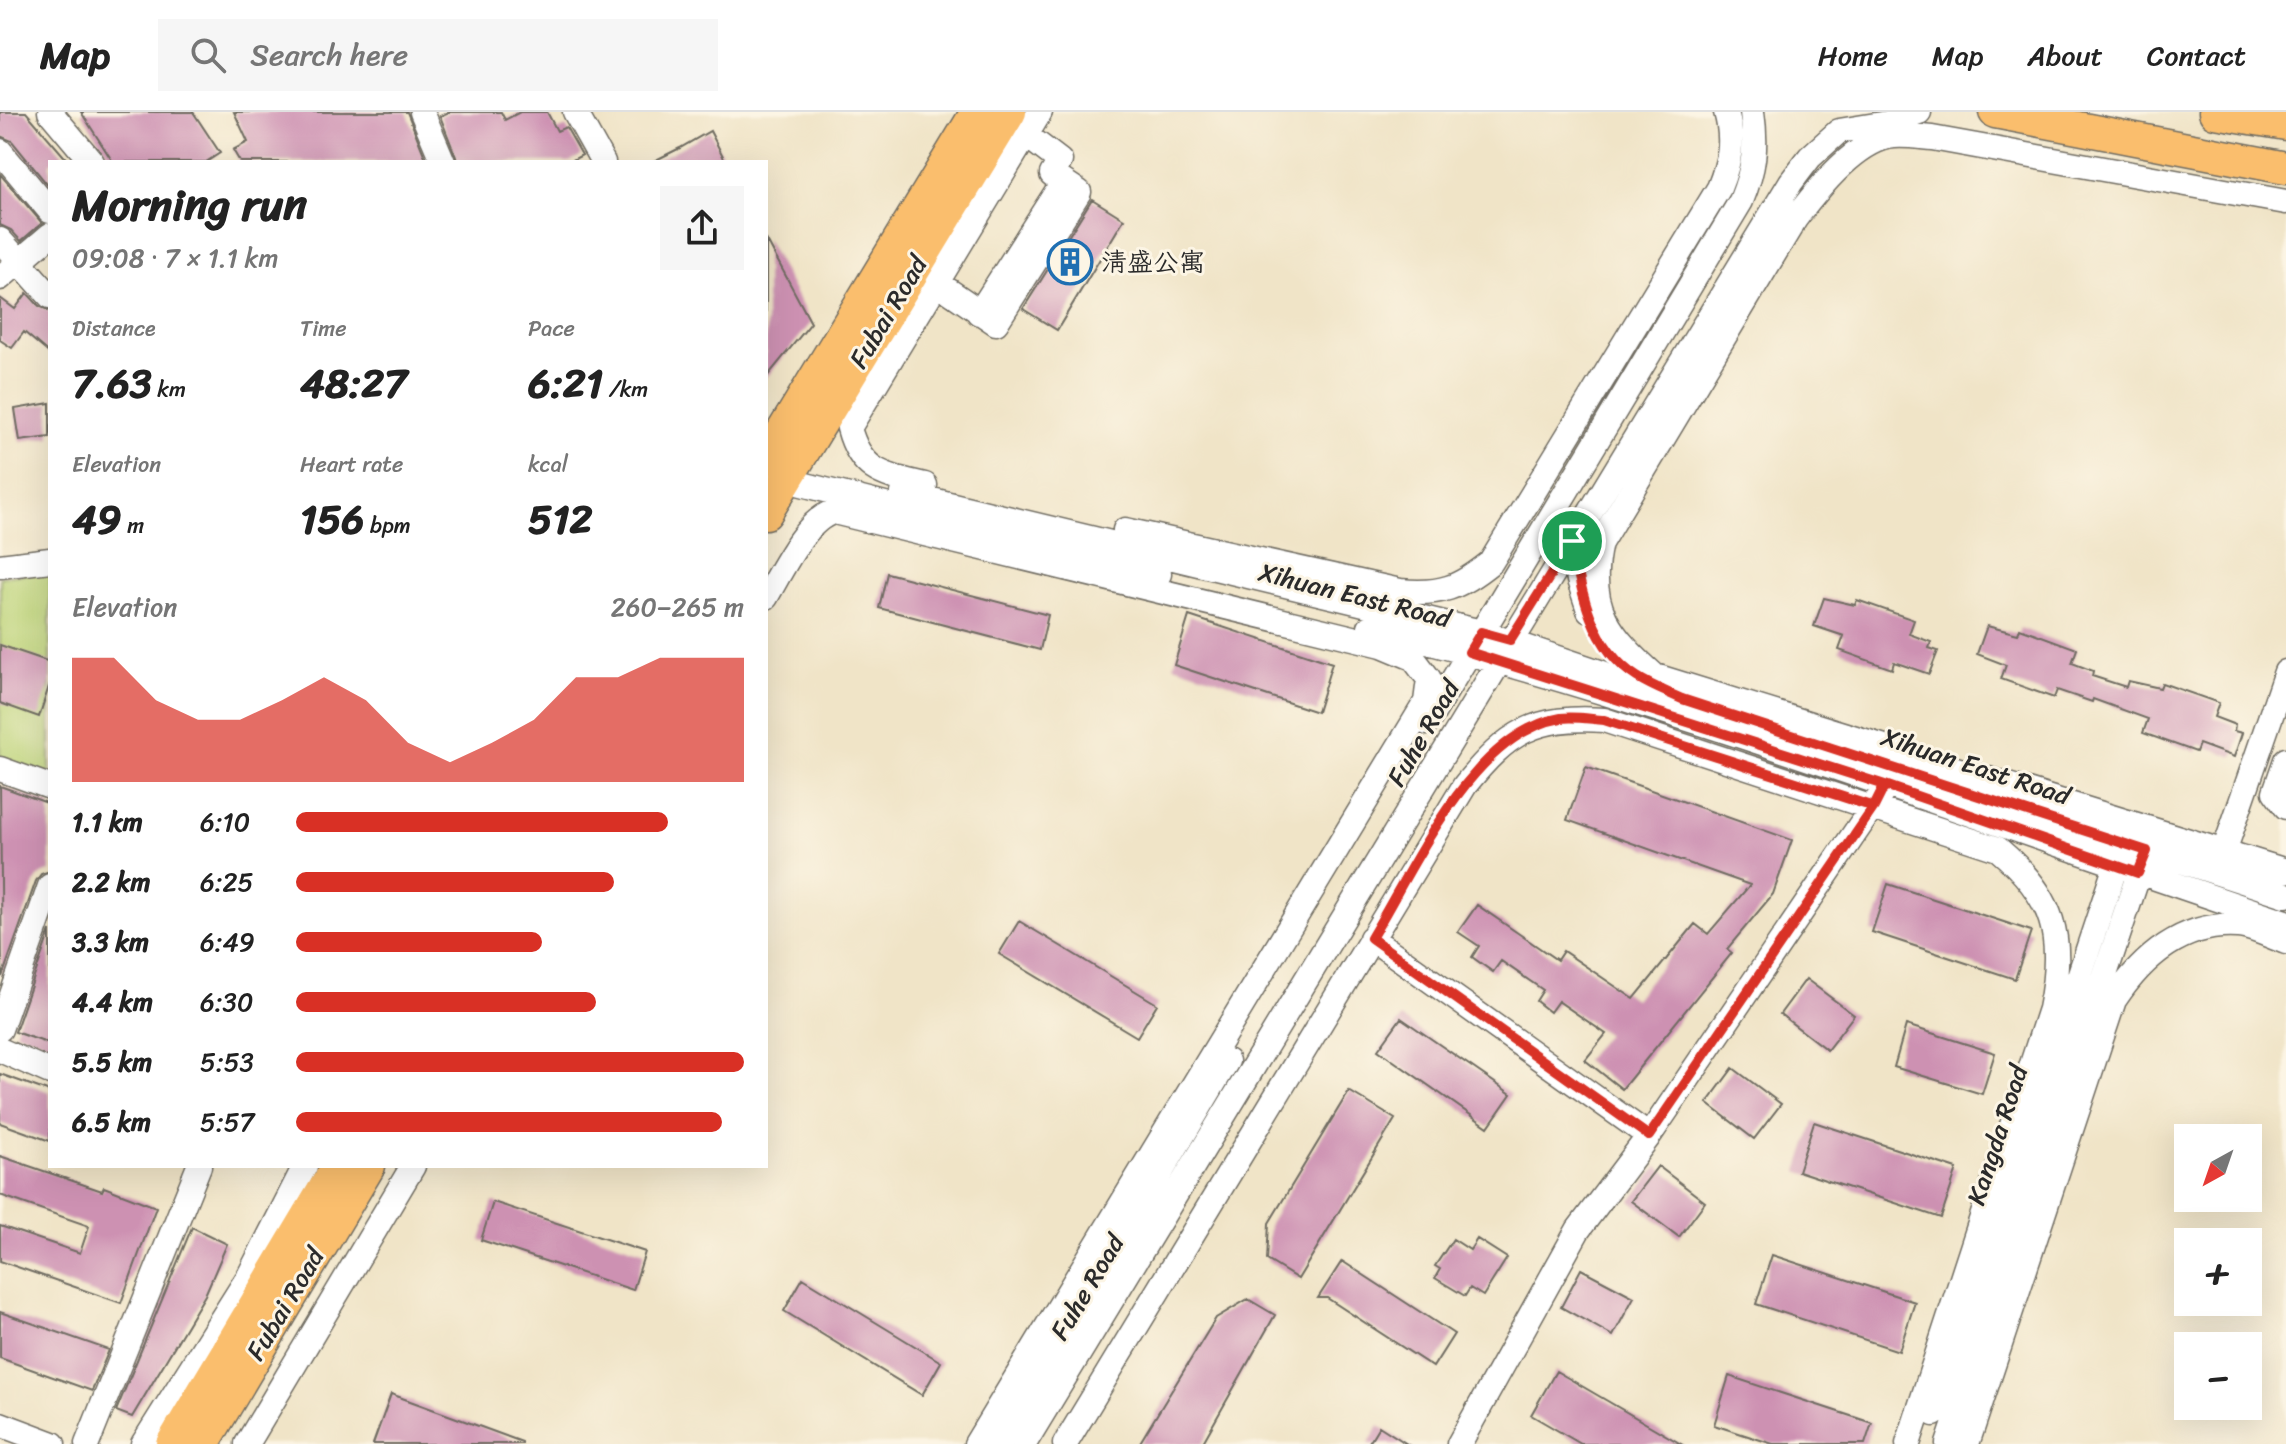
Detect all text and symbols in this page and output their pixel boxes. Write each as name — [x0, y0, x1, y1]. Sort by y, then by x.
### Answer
search box — [158, 19, 718, 91]
text: Map — [40, 22, 110, 89]
text: Search here — [250, 28, 408, 82]
text: Home — [1818, 31, 1888, 80]
text: Map — [1932, 31, 1983, 80]
text: About — [2027, 31, 2103, 80]
text: Contact — [2147, 31, 2246, 80]
icon: search — [186, 33, 230, 77]
text: Morning run — [72, 166, 307, 244]
button: share — [660, 186, 744, 270]
text: 09:08 · 7 × 1.1 km — [72, 235, 278, 281]
building icon: 清盛公寓 — [1046, 238, 1094, 286]
place label: 清盛公寓 — [1101, 239, 1205, 285]
street label: Fubai Road — [836, 245, 941, 377]
text: Distance — [72, 309, 156, 348]
text: Time — [300, 309, 347, 348]
text: Pace — [528, 309, 575, 348]
text: 7.63 — [72, 348, 152, 419]
text: 48:27 — [300, 348, 407, 419]
text: 6:21 — [528, 348, 603, 419]
text: km — [152, 370, 186, 409]
text: /km — [603, 370, 648, 409]
text: Elevation — [72, 445, 161, 484]
text: Heart rate — [300, 445, 403, 484]
text: kcal — [528, 445, 568, 484]
text: 49 — [72, 484, 122, 555]
text: 156 — [300, 484, 364, 555]
text: 512 — [528, 484, 593, 555]
text: m — [122, 506, 144, 545]
text: bpm — [364, 506, 411, 545]
pin — [1538, 507, 1606, 575]
icon: arrive — [1550, 519, 1594, 563]
street label: Xihuan East Road — [1253, 549, 1458, 642]
text: Elevation — [72, 584, 177, 630]
text: 260–265 m — [611, 584, 744, 630]
street label: Fuhe Road — [1374, 669, 1473, 795]
street label: Xihuan East Road — [1875, 714, 2079, 819]
text: 1.1 km — [72, 799, 143, 845]
text: 6:10 — [200, 799, 250, 845]
text: 2.2 km — [72, 859, 150, 905]
text: 6:25 — [200, 859, 254, 905]
text: 3.3 km — [72, 919, 149, 965]
text: 6:49 — [200, 919, 255, 965]
text: 4.4 km — [72, 979, 153, 1025]
text: 6:30 — [200, 979, 253, 1025]
text: 5.5 km — [72, 1039, 152, 1085]
text: 5:53 — [200, 1039, 254, 1085]
street label: Kangda Road — [1953, 1057, 2042, 1211]
text: 6.5 km — [72, 1099, 151, 1145]
text: 5:57 — [200, 1099, 254, 1145]
north arrow — [2174, 1124, 2262, 1212]
map controls — [2174, 1124, 2262, 1420]
street label: Fuhe Road — [1037, 1223, 1138, 1349]
button: + — [2174, 1228, 2262, 1316]
street label: Fubai Road — [233, 1237, 338, 1369]
button: − — [2174, 1332, 2262, 1420]

